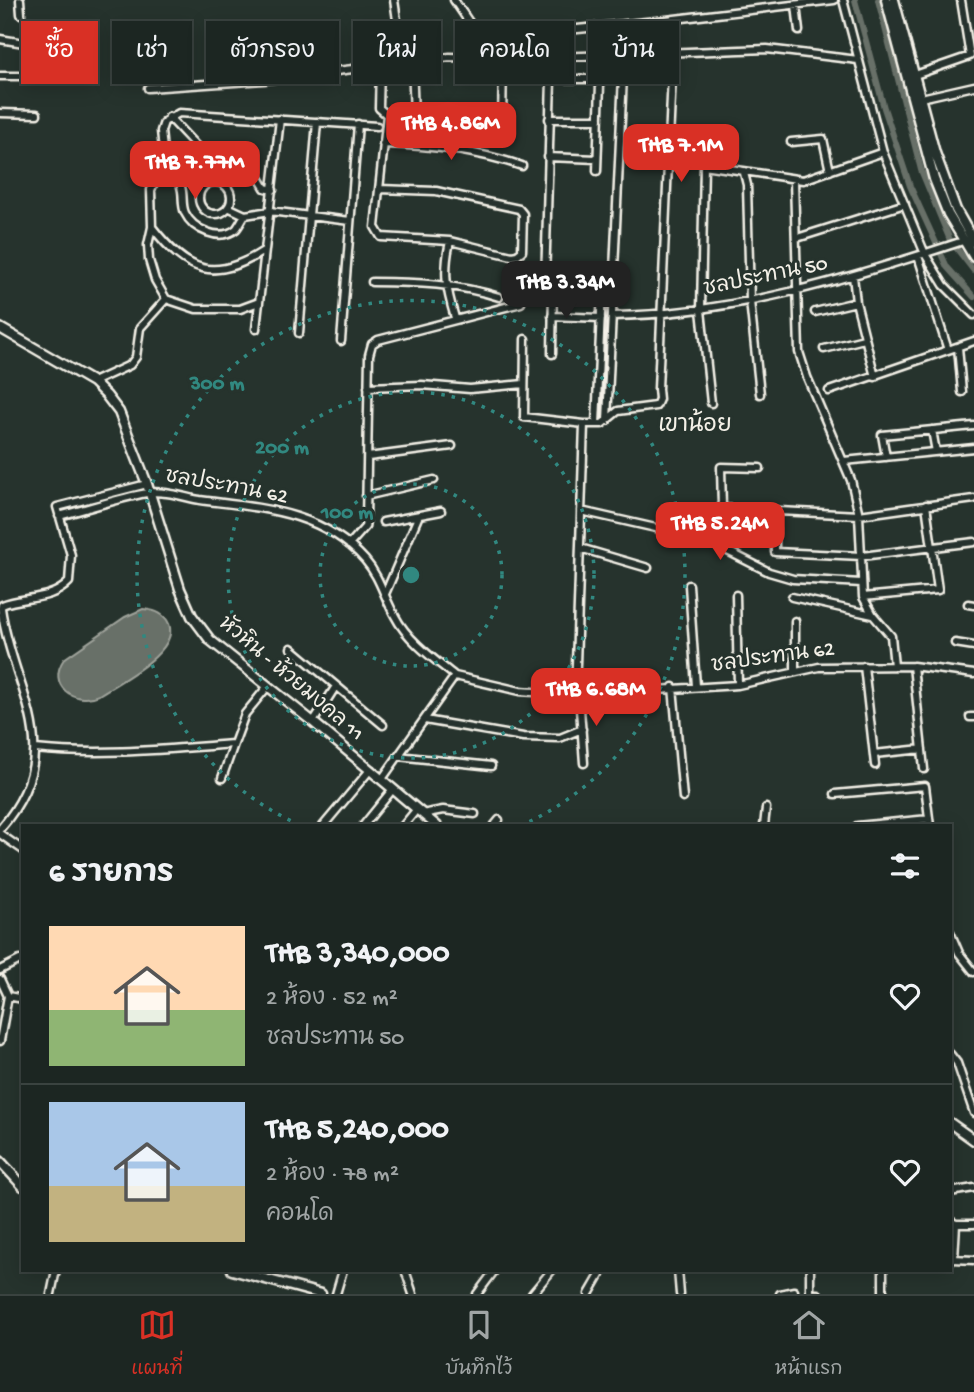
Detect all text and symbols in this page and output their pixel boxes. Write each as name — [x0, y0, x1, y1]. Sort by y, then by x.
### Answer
chip: ซื้อ — [21, 21, 98, 84]
chip: เช่า — [112, 21, 192, 84]
chip: ตัวกรอง — [206, 21, 339, 84]
chip: ใหม่ — [353, 21, 441, 84]
chip: คอนโด — [455, 21, 574, 84]
chip: บ้าน — [588, 21, 679, 84]
pin: THB 4.86M — [371, 102, 531, 162]
text: THB 4.86M — [402, 111, 500, 138]
pin: THB 7.1M — [609, 124, 753, 184]
text: THB 7.1M — [639, 133, 723, 160]
pin: THB 7.77M — [115, 142, 275, 201]
text: THB 7.77M — [146, 150, 244, 177]
street label: ชลประทาน 50 — [701, 251, 830, 303]
pin: THB 3.34M — [486, 262, 646, 321]
text: THB 3.34M — [517, 270, 615, 297]
text: 300 m — [189, 373, 244, 398]
district label: เขาน้อย — [658, 408, 732, 440]
text: 200 m — [255, 437, 309, 462]
street label: ชลประทาน 62 — [163, 463, 290, 511]
text: 100 m — [320, 502, 373, 527]
pin: THB 5.24M — [640, 503, 800, 562]
text: THB 5.24M — [672, 511, 768, 538]
centre of rings — [399, 563, 423, 587]
street label: หัวหิน - ห้วยมงคล 11 — [213, 609, 370, 748]
street label: ชลประทาน 62 — [709, 636, 836, 680]
pin: THB 6.68M — [516, 668, 676, 728]
text: THB 6.68M — [547, 677, 645, 704]
icon: filters — [886, 847, 924, 885]
text: 6 รายการ — [49, 858, 174, 893]
text: THB 3,340,000 — [266, 938, 449, 973]
icon: home — [105, 954, 189, 1038]
icon: heart — [886, 977, 924, 1015]
text: 2 ห้อง · 52 m² — [266, 986, 398, 1013]
text: ชลประทาน 50 — [266, 1026, 404, 1053]
text: THB 5,240,000 — [266, 1114, 449, 1149]
icon: home — [105, 1130, 189, 1214]
icon: heart — [886, 1153, 924, 1191]
text: 2 ห้อง · 78 m² — [266, 1162, 399, 1189]
text: คอนโด — [266, 1202, 334, 1229]
tab: แผนที่ — [131, 1306, 183, 1382]
tab: บันทึกไว้ — [445, 1306, 512, 1382]
tab: หน้าแรก — [775, 1306, 843, 1382]

